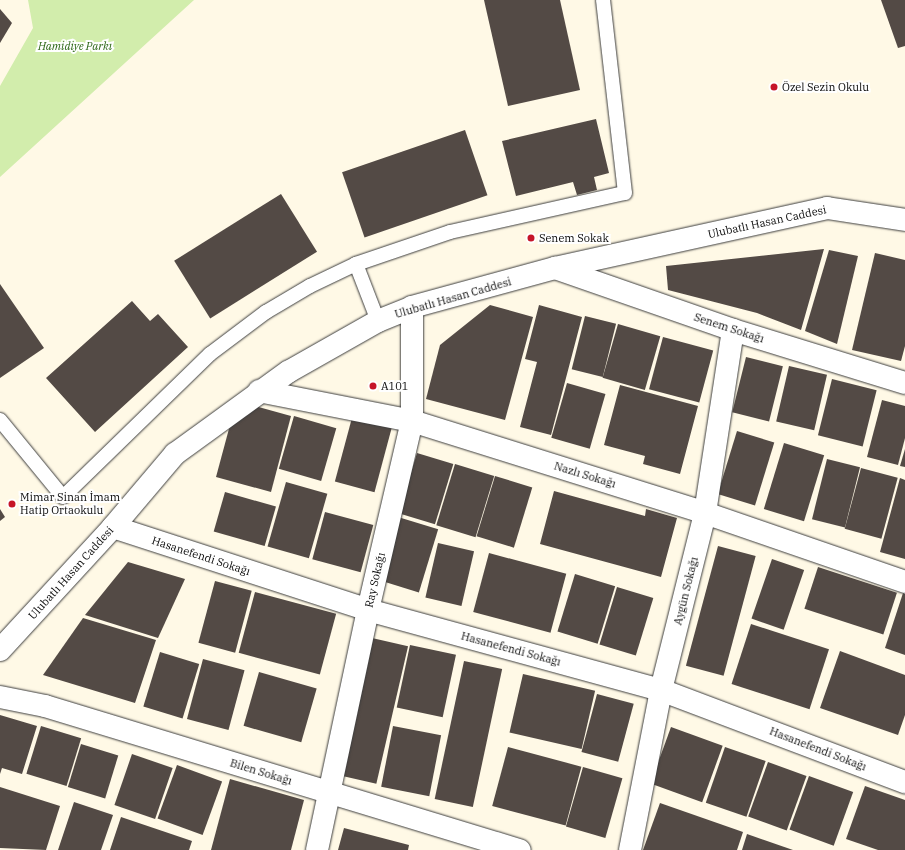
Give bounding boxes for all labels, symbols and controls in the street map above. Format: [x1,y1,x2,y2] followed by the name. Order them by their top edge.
[38,39,112,53] park label: Hamidiye Parkı
[782,80,869,94] place label: Özel Sezin Okulu
[769,82,779,92] marker: Özel Sezin Okulu
[707,203,827,241] street label: Ulubatlı Hasan Caddesi
[539,231,609,245] place label: Senem Sokak
[526,233,536,243] marker: Senem Sokak
[393,275,513,321] street label: Ulubatlı Hasan Caddesi
[692,310,766,346] street label: Senem Sokağı
[381,379,408,393] place label: A101
[368,381,378,391] marker: A101
[552,459,618,491] street label: Nazlı Sokağı
[20,491,120,517] place label: Mimar Sinan İmam Hatip Ortaokulu
[7,499,17,509] marker: Mimar Sinan İmam Hatip Ortaokulu
[26,524,116,622] street label: Ulubatlı Hasan Caddesi
[150,534,252,578] street label: Hasanefendi Sokağı
[362,551,388,609] street label: Ray Sokağı
[671,555,701,627] street label: Aygün Sokağı
[460,629,562,669] street label: Hasanefendi Sokağı
[768,724,868,774] street label: Hasanefendi Sokağı
[228,756,294,788] street label: Bilen Sokağı

